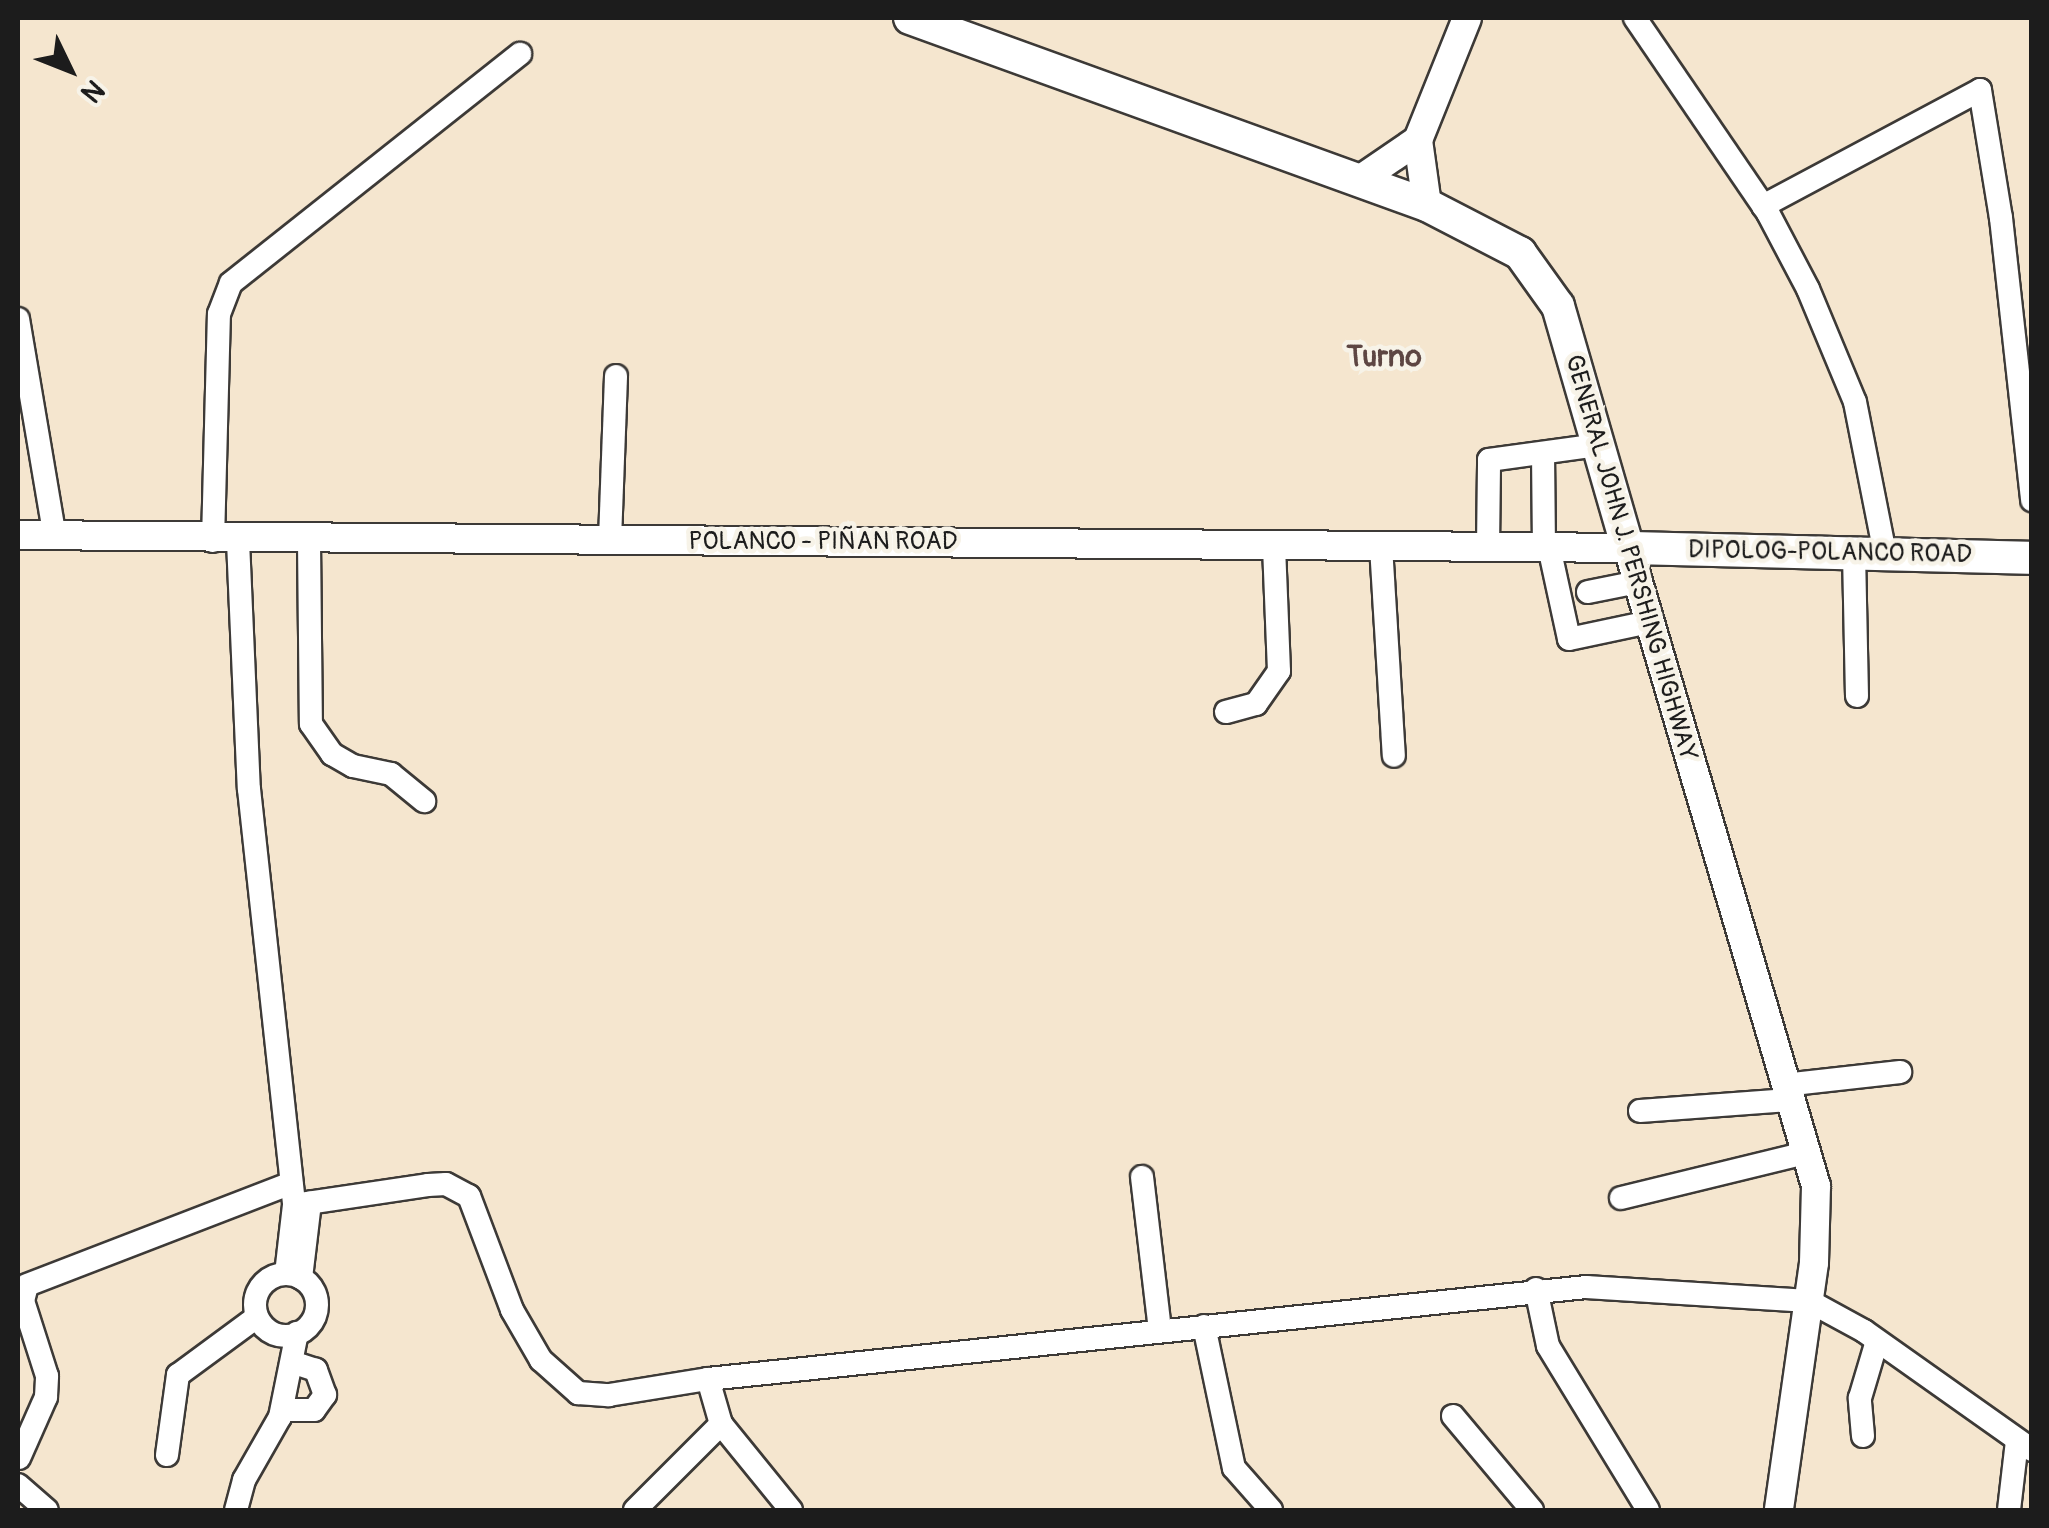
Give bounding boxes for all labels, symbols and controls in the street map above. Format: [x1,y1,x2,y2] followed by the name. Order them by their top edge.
[20,20,120,120] north arrow
[73,72,112,110] text: N
[1346,339,1422,375] district label: Turno
[1558,352,1702,764] street label: GENERAL JOHN J. PERSHING HIGHWAY
[689,527,957,557] street label: POLANCO - PIÑAN ROAD
[1688,536,1972,570] street label: DIPOLOG-POLANCO ROAD

